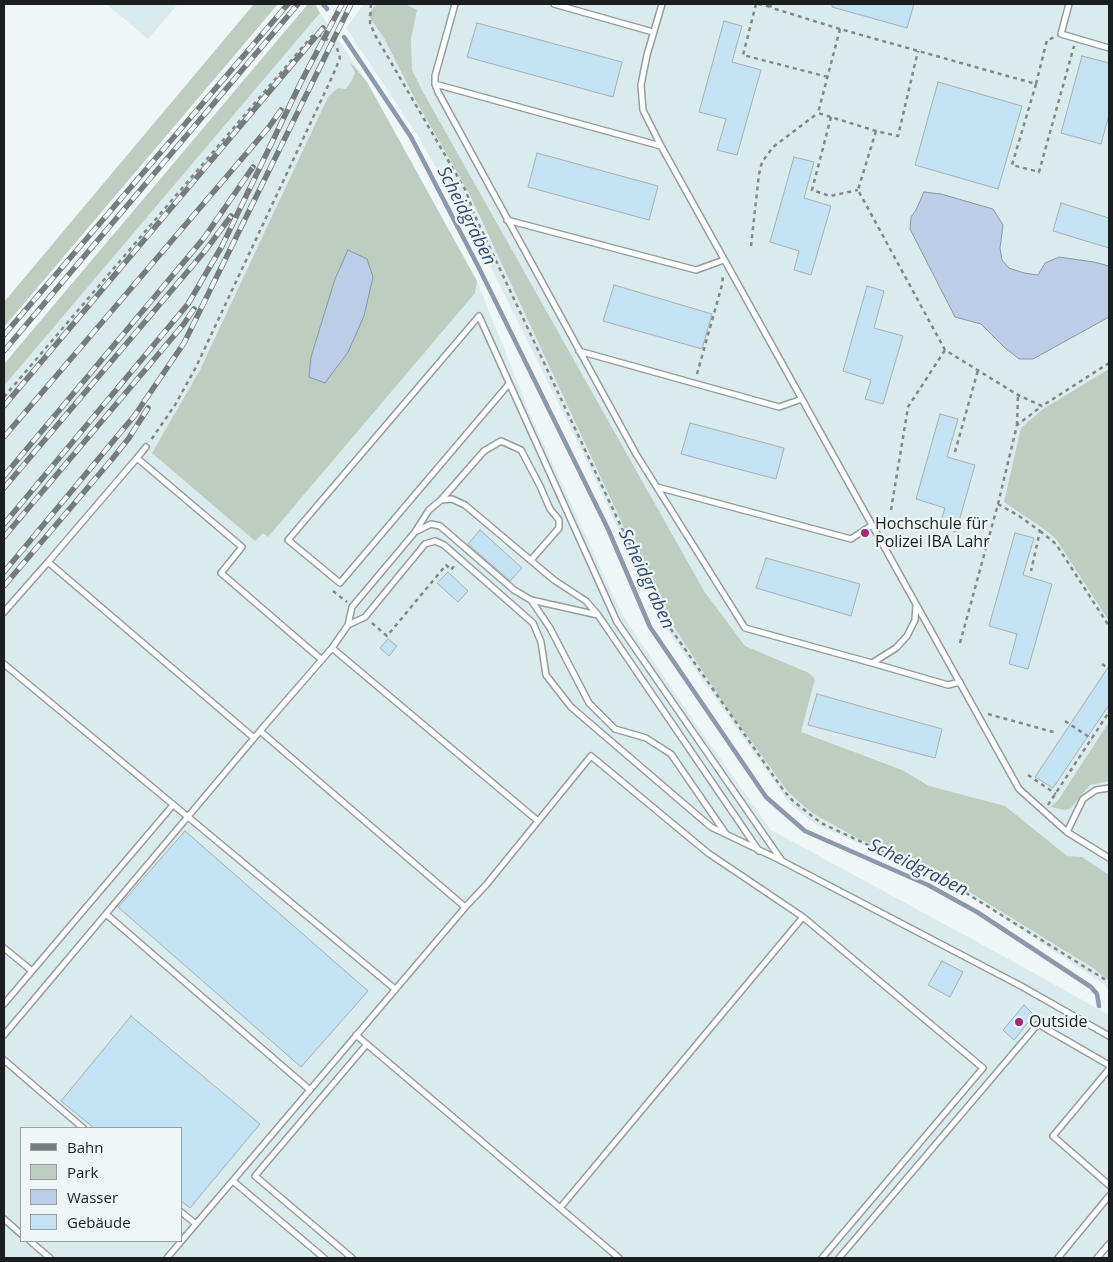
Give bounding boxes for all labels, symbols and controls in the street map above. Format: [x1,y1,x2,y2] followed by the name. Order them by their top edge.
[432,163,500,269] water label: Scheidgraben
[875,514,990,552] place label: Hochschule für Polizei IBA Lahr
[613,526,679,632] water label: Scheidgraben
[859,527,871,539] marker: Hochschule für Polizei IBA Lahr
[865,835,971,901] water label: Scheidgraben
[1029,1012,1087,1032] place label: Outside
[1013,1016,1025,1028] marker: Outside
[20,1127,182,1242] legend
[67,1137,103,1157] text: Bahn
[67,1162,98,1182] text: Park
[67,1187,118,1207] text: Wasser
[67,1212,131,1232] text: Gebäude

